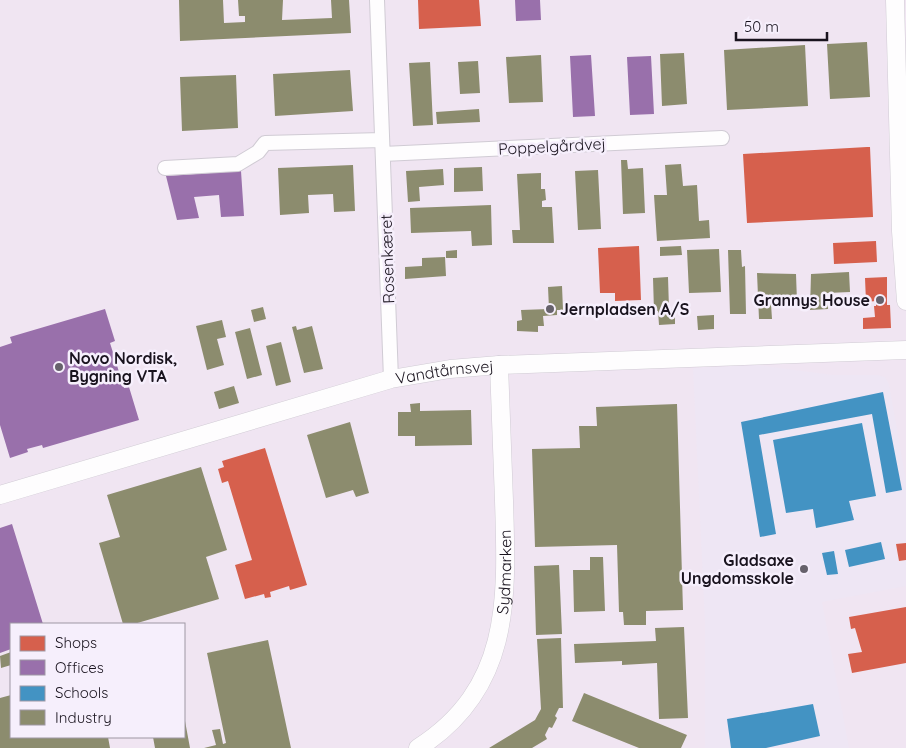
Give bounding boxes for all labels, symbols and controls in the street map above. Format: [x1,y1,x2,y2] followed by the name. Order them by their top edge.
[736,10,827,42] scale bar
[744,17,779,36] text: 50 m
[498,133,606,159] street label: Poppelgårdvej
[375,214,399,304] street label: Rosenkæret
[754,290,870,310] place label: Grannys House
[874,294,886,306] marker: Grannys House
[560,299,689,319] place label: Jernpladsen A/S
[544,303,556,315] marker: Jernpladsen A/S
[69,348,177,386] place label: Novo Nordisk, Bygning VTA
[394,355,494,388] street label: Vandtårnsvej
[53,361,65,373] marker: Novo Nordisk, Bygning VTA
[492,529,515,615] street label: Sydmarken
[681,550,794,588] place label: Gladsaxe Ungdomsskole
[798,563,810,575] marker: Gladsaxe Ungdomsskole
[10,623,185,738] legend
[55,633,97,652] text: Shops
[55,658,104,677] text: Offices
[55,683,108,702] text: Schools
[55,708,112,727] text: Industry

